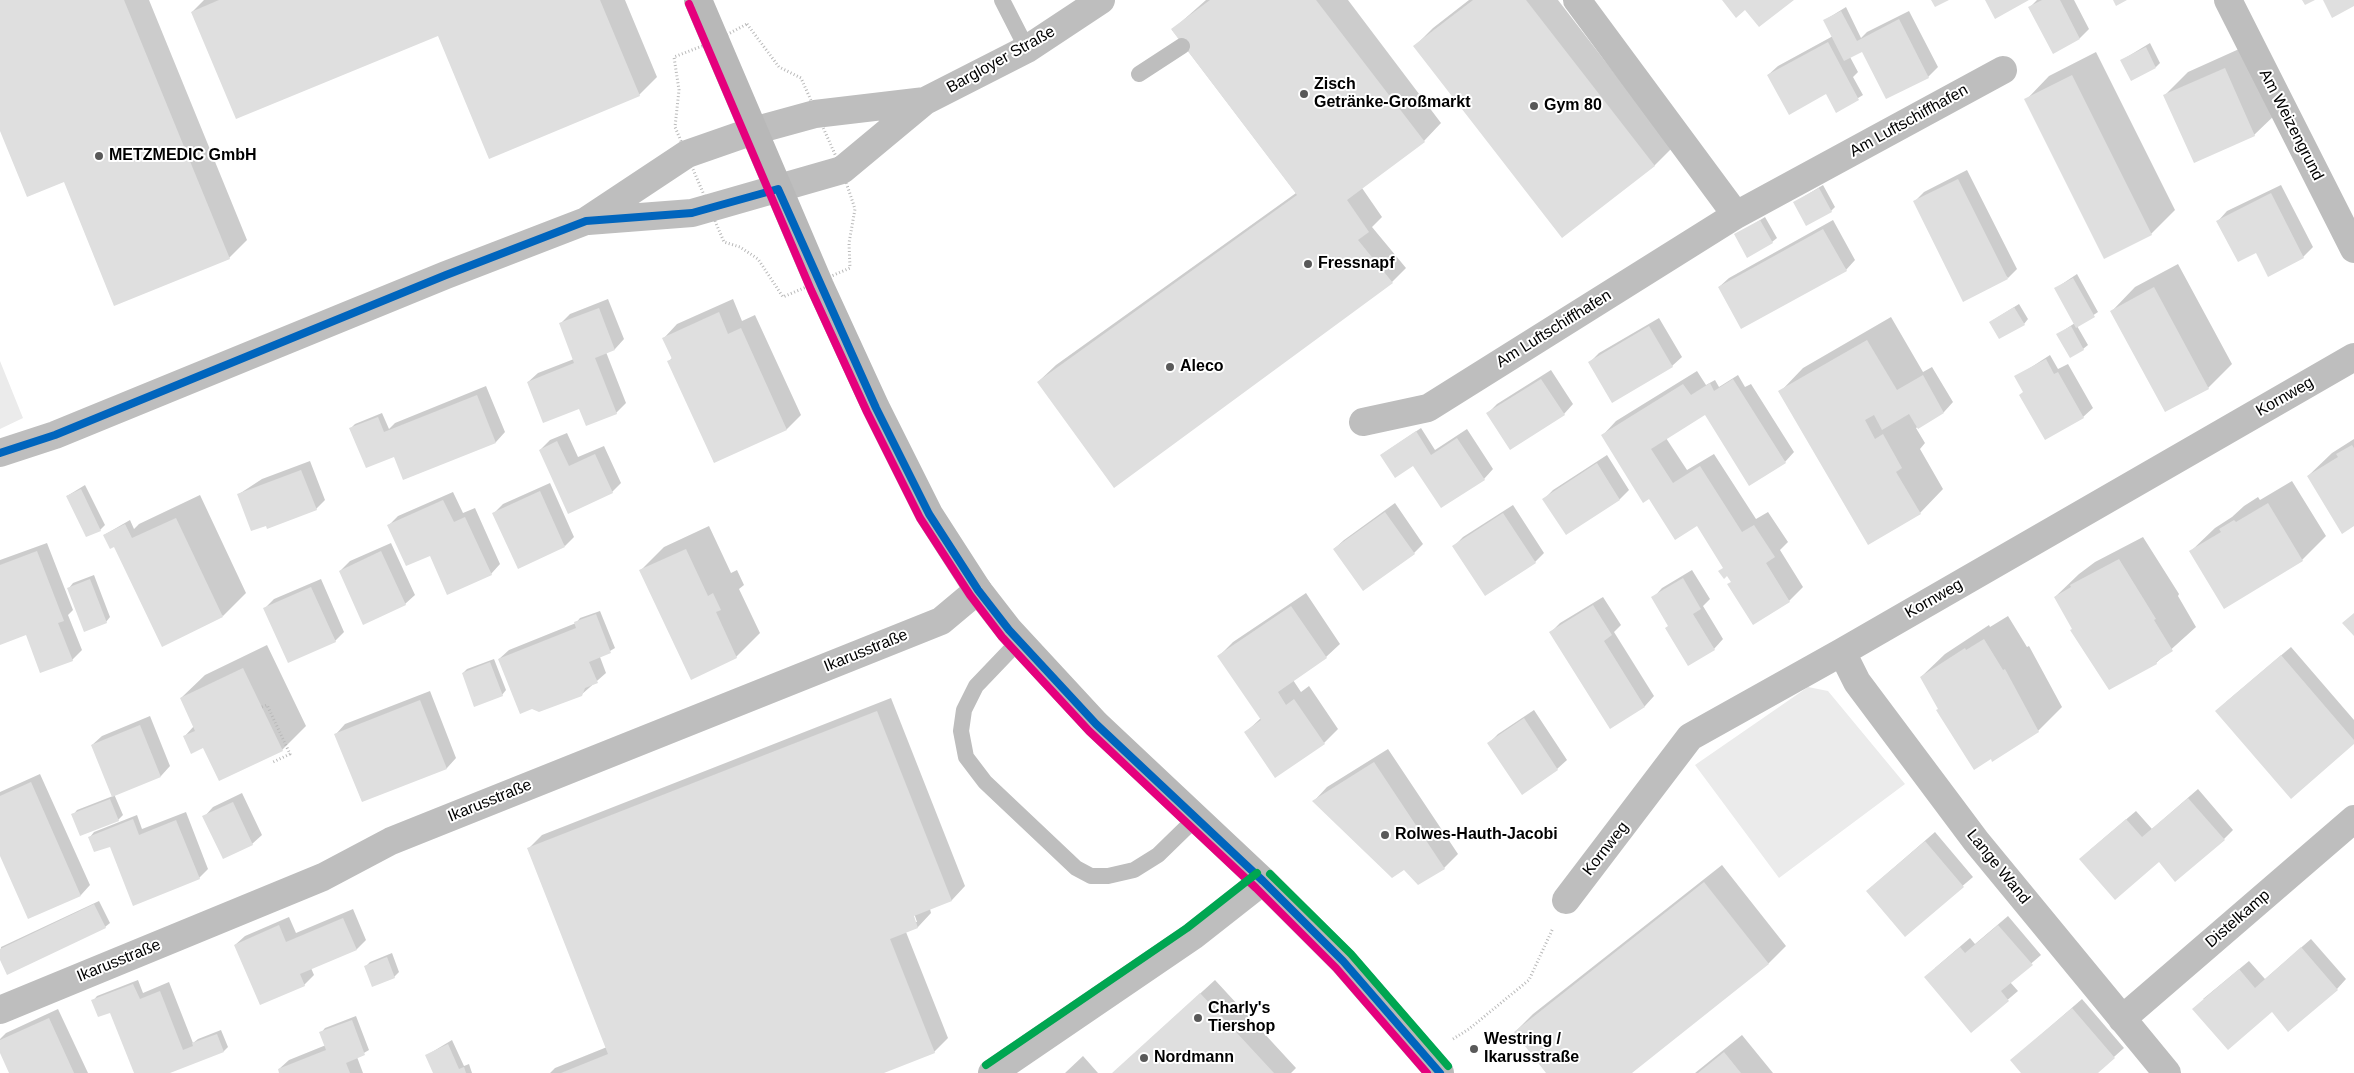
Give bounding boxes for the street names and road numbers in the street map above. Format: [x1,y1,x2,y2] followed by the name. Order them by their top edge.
[943,22,1059,98] street label: Bargloyer Straße
[2255,66,2327,184] street label: Am Weizengrund
[1847,81,1971,161] street label: Am Luftschiffhafen
[1493,286,1615,372] street label: Am Luftschiffhafen
[2253,373,2317,421] street label: Kornweg
[1902,575,1966,623] street label: Kornweg
[821,625,911,677] street label: Ikarusstraße
[445,775,535,827] street label: Ikarusstraße
[1579,818,1633,880] street label: Kornweg
[1962,826,2034,908] street label: Lange Wand
[2202,886,2274,952] street label: Distelkamp
[74,935,164,987] street label: Ikarusstraße

